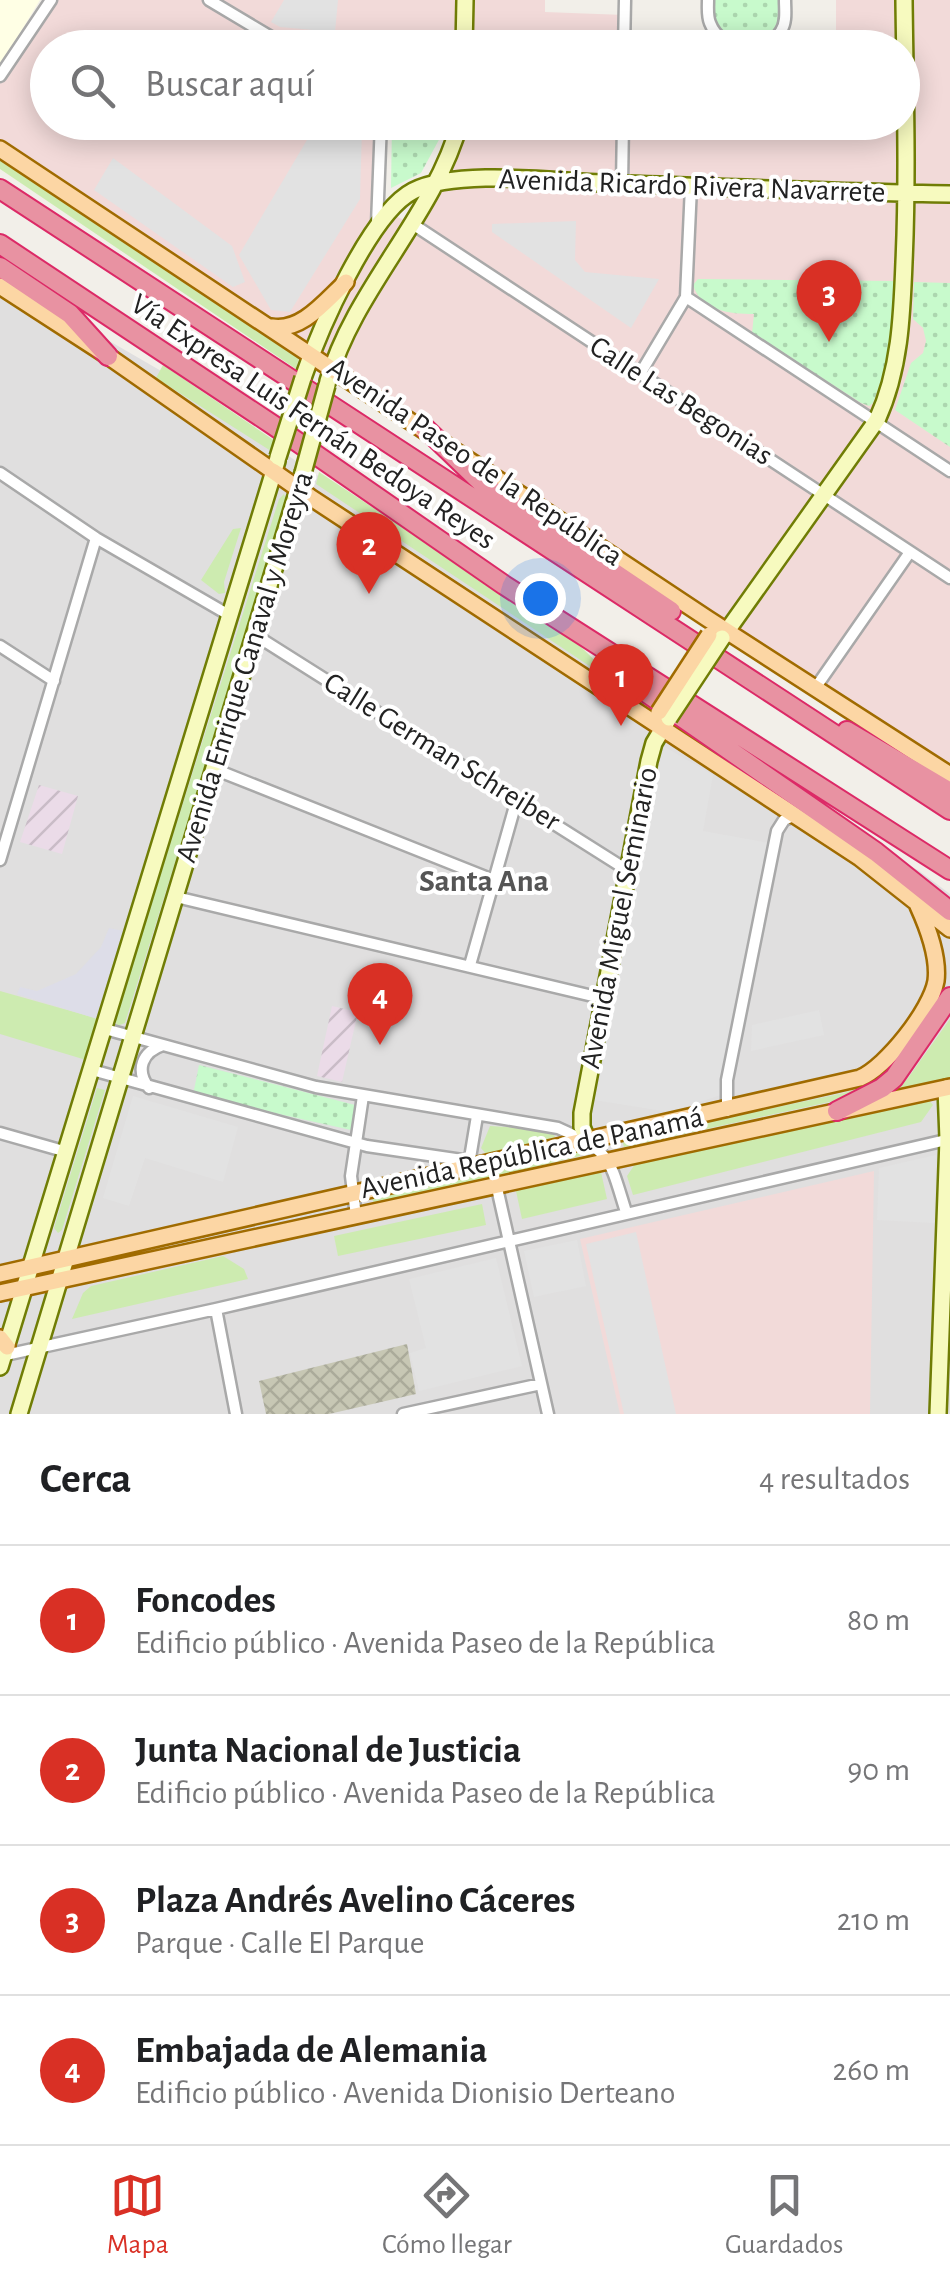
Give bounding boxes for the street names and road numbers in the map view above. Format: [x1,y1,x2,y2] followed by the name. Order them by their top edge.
[498,164,886,208] street label: Avenida Ricardo Rivera Navarrete
[125,289,501,555] street label: Vía Expresa Luis Fernán Bedoya Reyes
[584,331,778,471] street label: Calle Las Begonias
[322,352,628,572] street label: Avenida Paseo de la República
[171,468,319,866] street label: Avenida Enrique Canaval y Moreyra
[319,667,566,837] street label: Calle German Schreiber
[575,765,663,1071] street label: Avenida Miguel Seminario
[358,1102,706,1204] street label: Avenida República de Panamá

